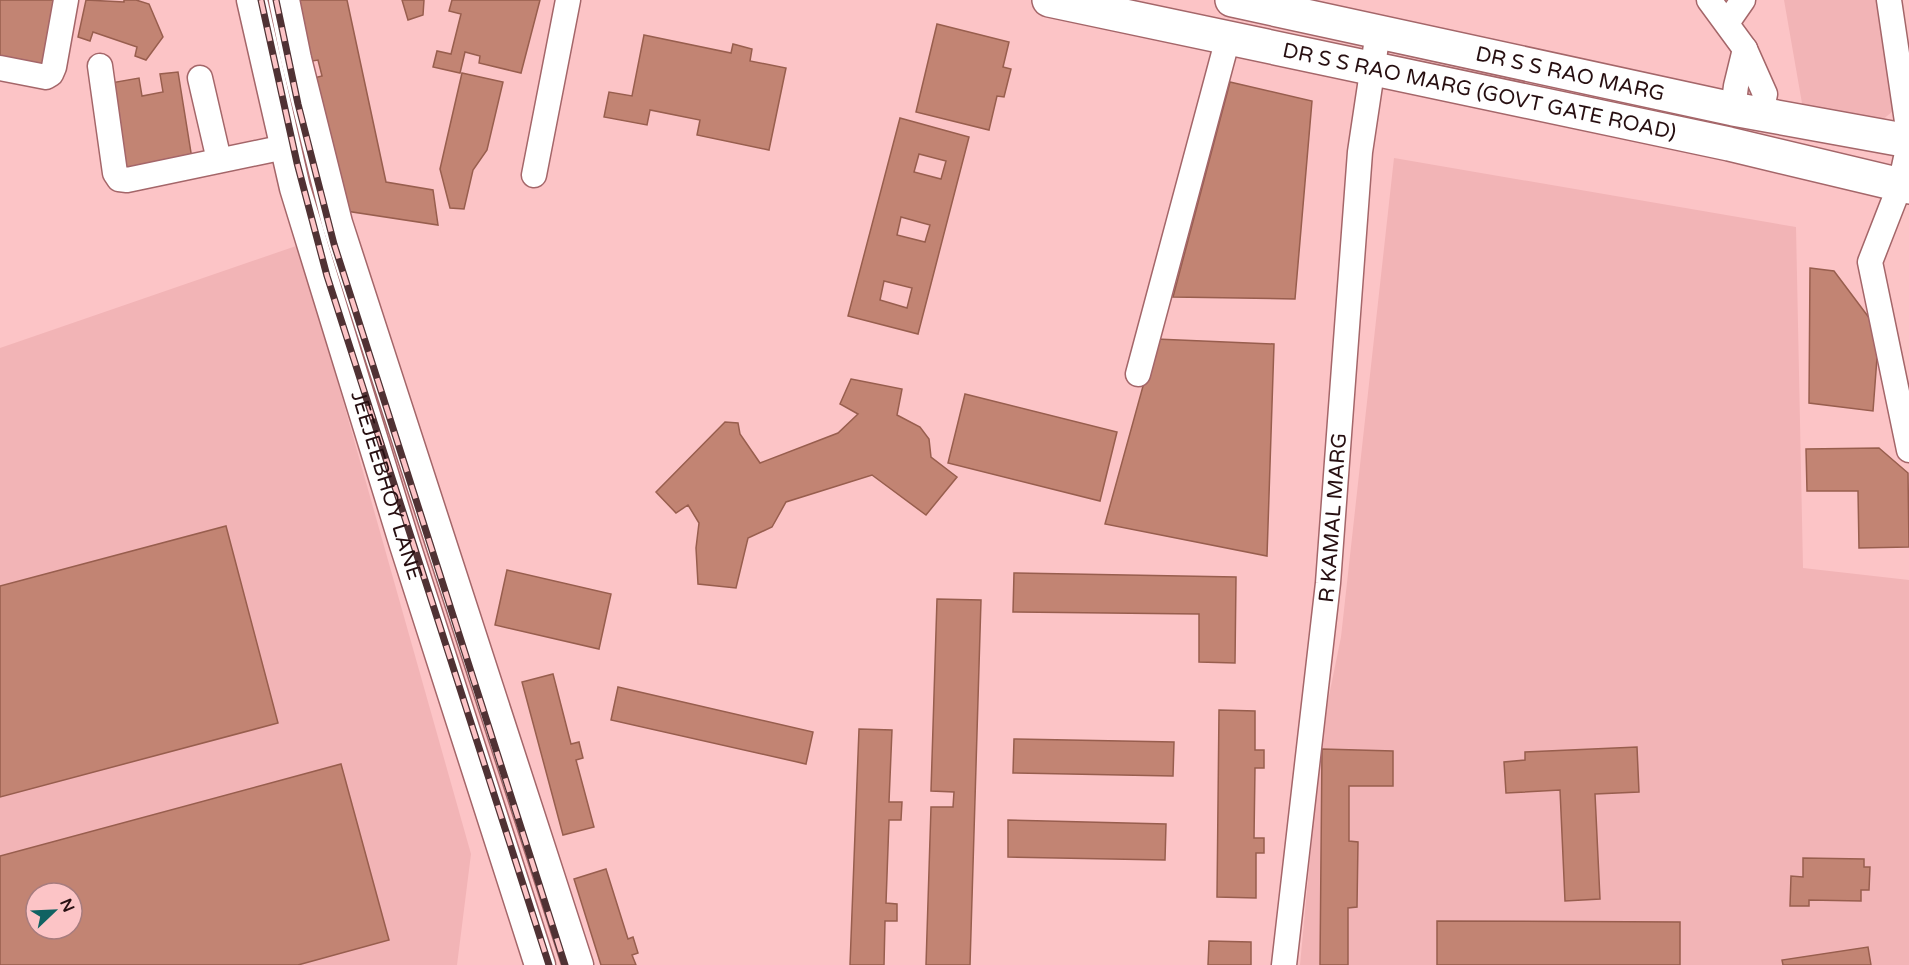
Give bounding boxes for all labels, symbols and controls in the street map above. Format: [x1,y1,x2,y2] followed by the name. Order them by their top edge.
[1280,38,1678,145] street label: DR S S RAO MARG (GOVT GATE ROAD)
[1473,41,1667,107] street label: DR S S RAO MARG
[345,388,427,583] street label: JEEJEEBHOY LANE
[1314,432,1352,604] street label: R KAMAL MARG
[24,881,84,941] north arrow
[55,896,79,915] text: N

